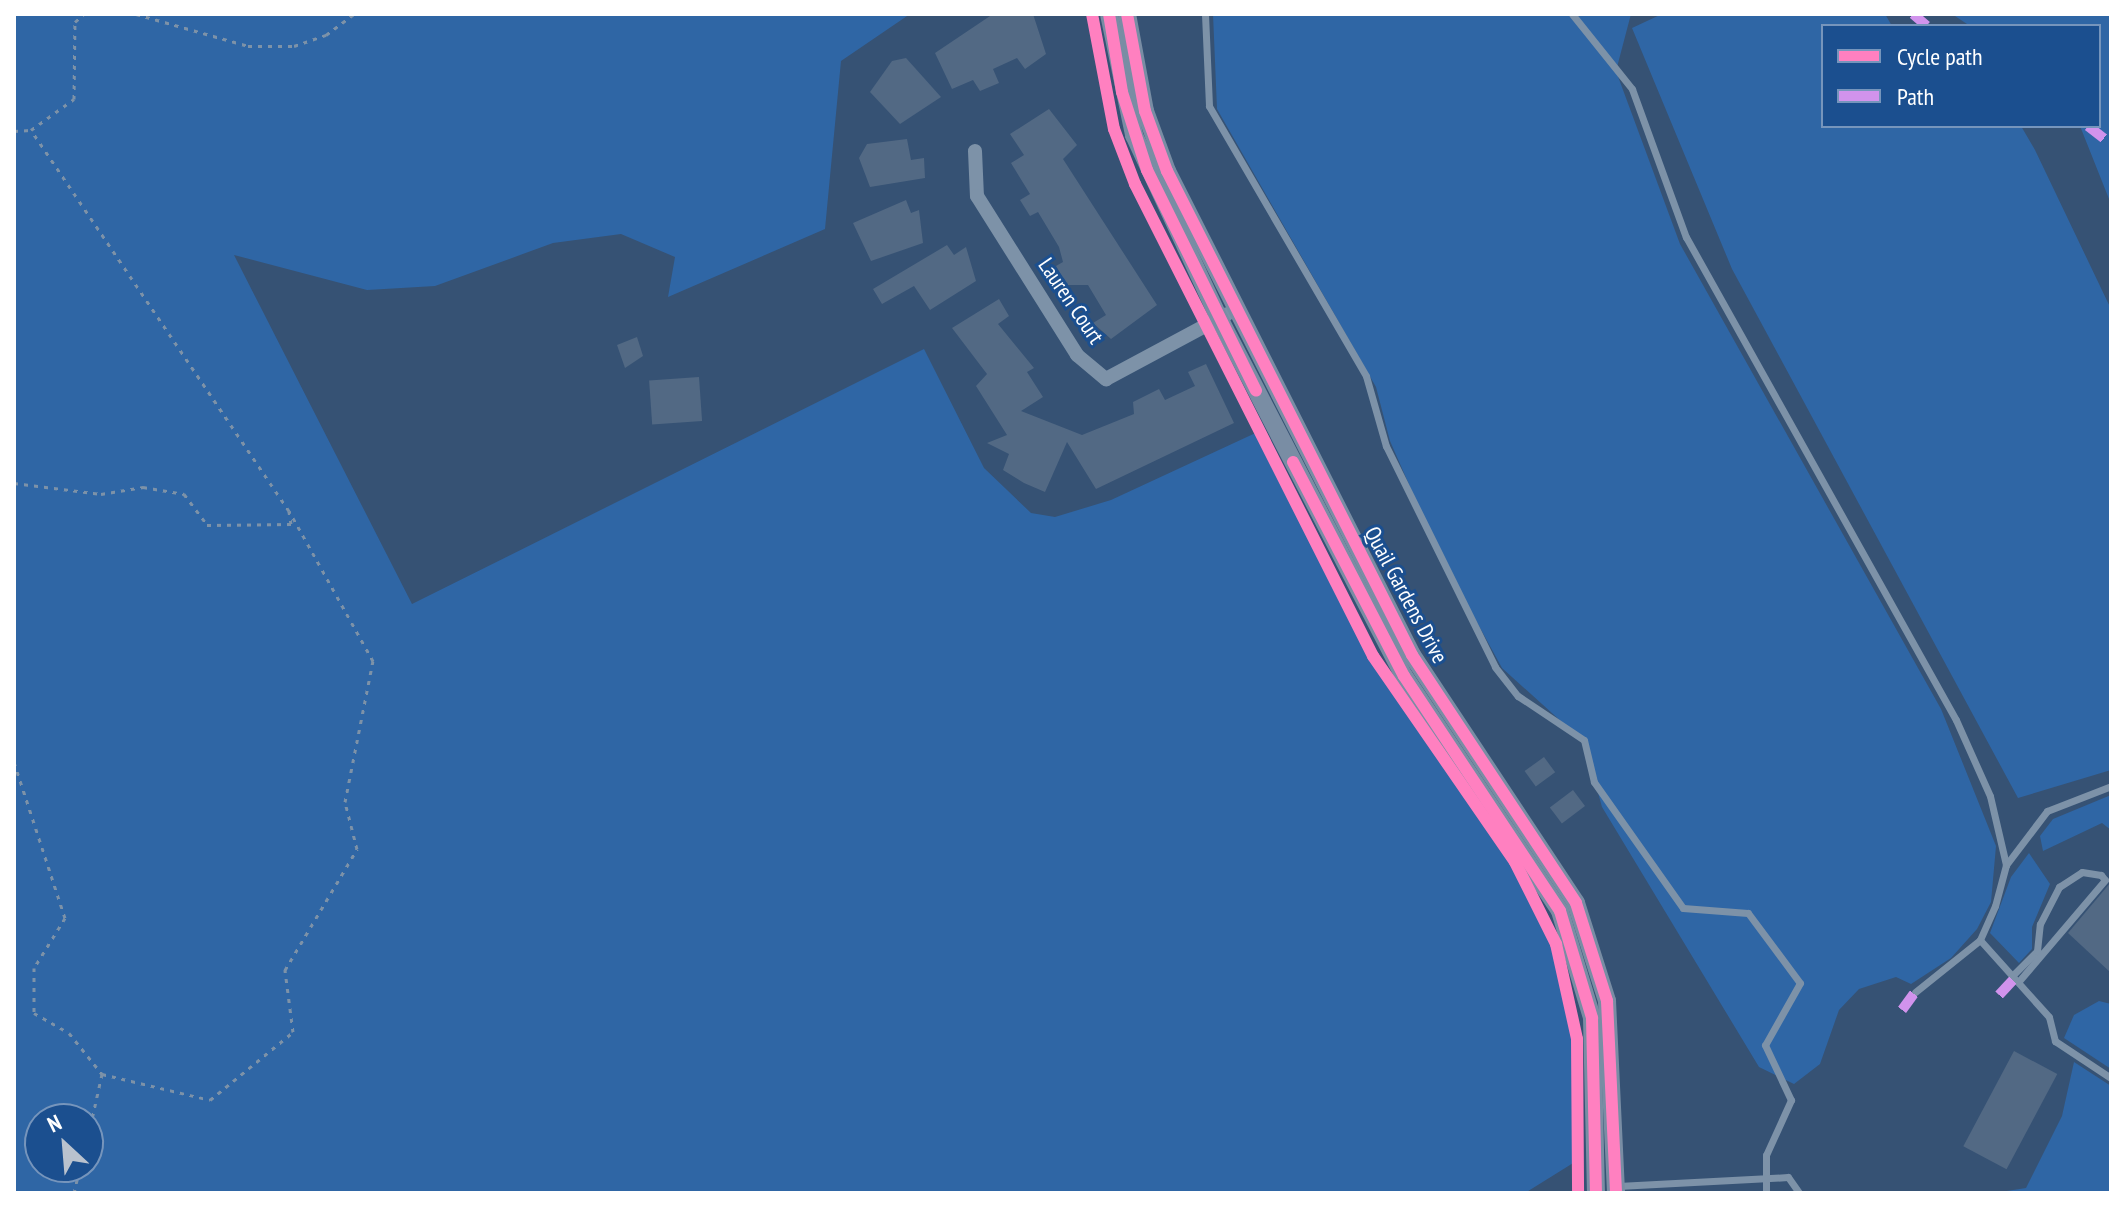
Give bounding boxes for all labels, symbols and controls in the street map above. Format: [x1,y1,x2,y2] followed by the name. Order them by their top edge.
[1821,24,2101,128] legend
[1897,41,1983,72] text: Cycle path
[1897,81,1934,112] text: Path
[1033,253,1109,349] street label: Lauren Court
[1359,522,1453,668] street label: Quail Gardens Drive
[24,1103,104,1183] north arrow
[43,1108,66,1138] text: N

